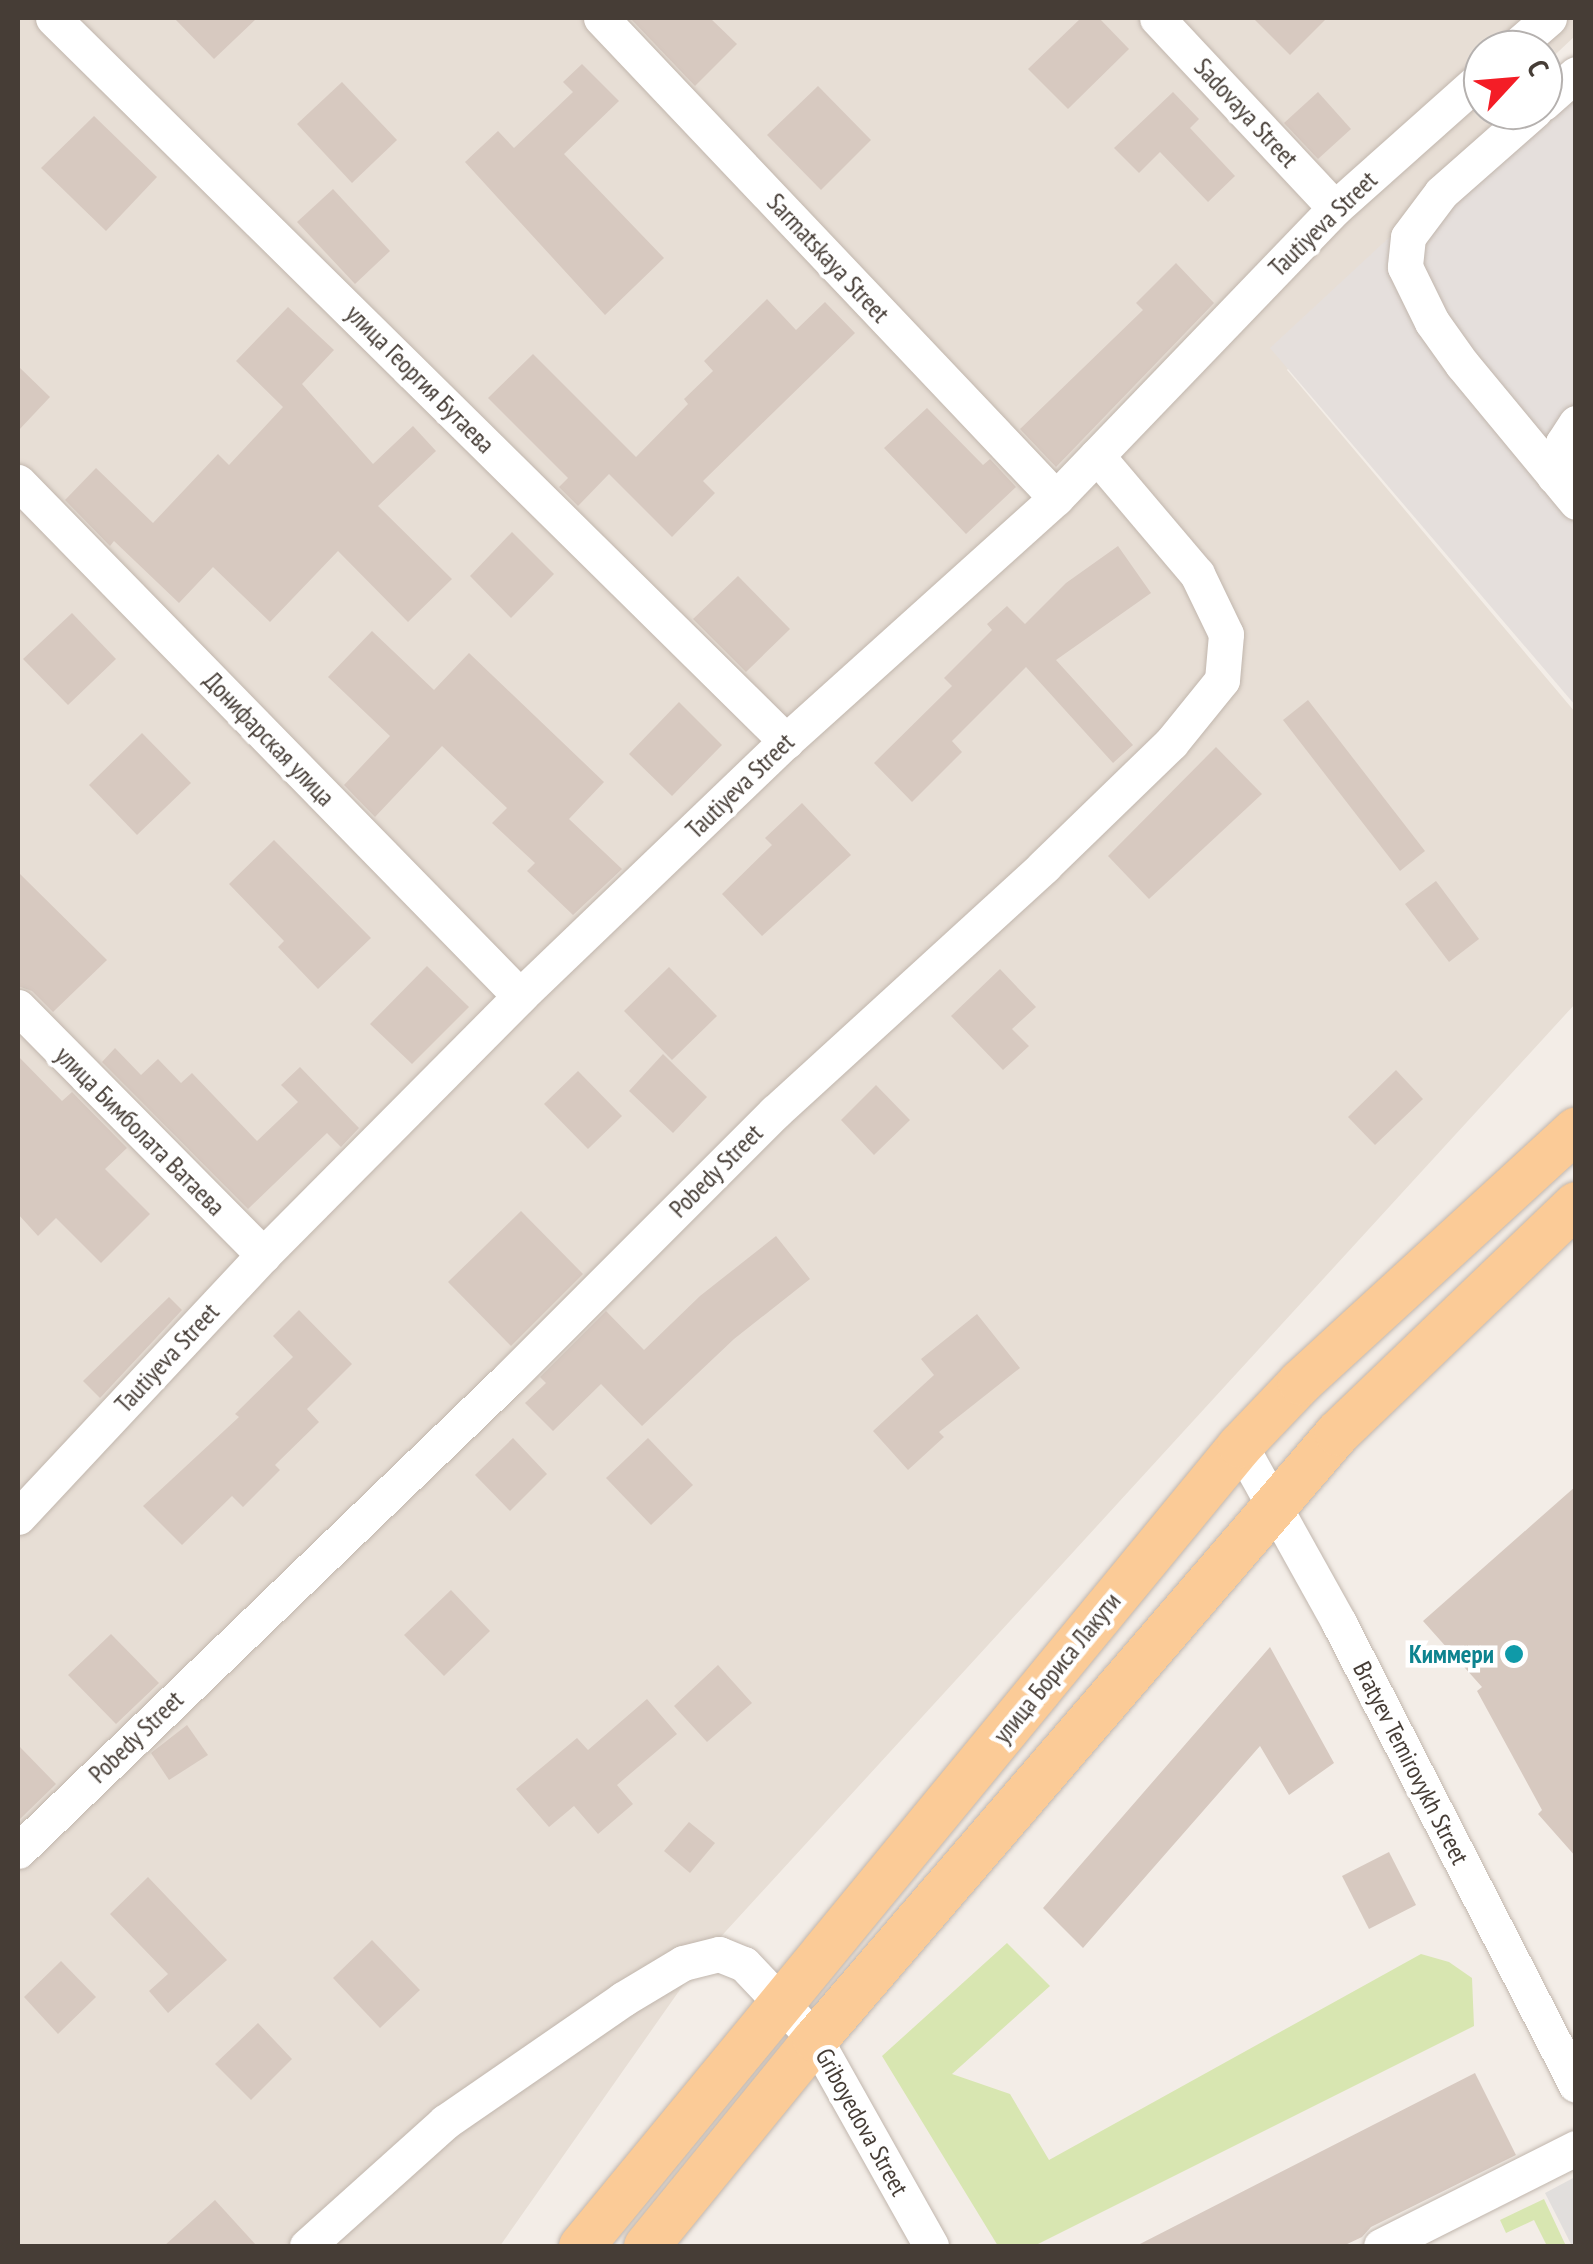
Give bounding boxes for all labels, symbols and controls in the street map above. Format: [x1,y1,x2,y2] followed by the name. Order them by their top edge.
[1463,30,1563,130] north arrow
[1188,52,1304,174] street label: Sadovaya Street
[1519,54,1558,81] text: С
[1263,165,1383,283] street label: Tautiyeva Street
[761,187,895,329] street label: Sarmatskaya Street
[340,299,500,459] street label: улица Георгия Бутаева
[197,666,341,812] street label: Донифарская улица
[680,727,800,845] street label: Tautiyeva Street
[49,1040,231,1222] street label: улица Бимболата Ватаева
[663,1118,769,1224] street label: Pobedy Street
[109,1297,225,1419] street label: Tautiyeva Street
[987,1587,1127,1749] street label: улица Бориса Лакути
[1409,1639,1494,1669] place label: Киммери
[1503,1643,1525,1665] marker: Киммери
[1347,1656,1475,1870] street label: Bratyev Temirovykh Street
[82,1685,190,1789] street label: Pobedy Street
[809,2043,915,2201] street label: Griboyedova Street

